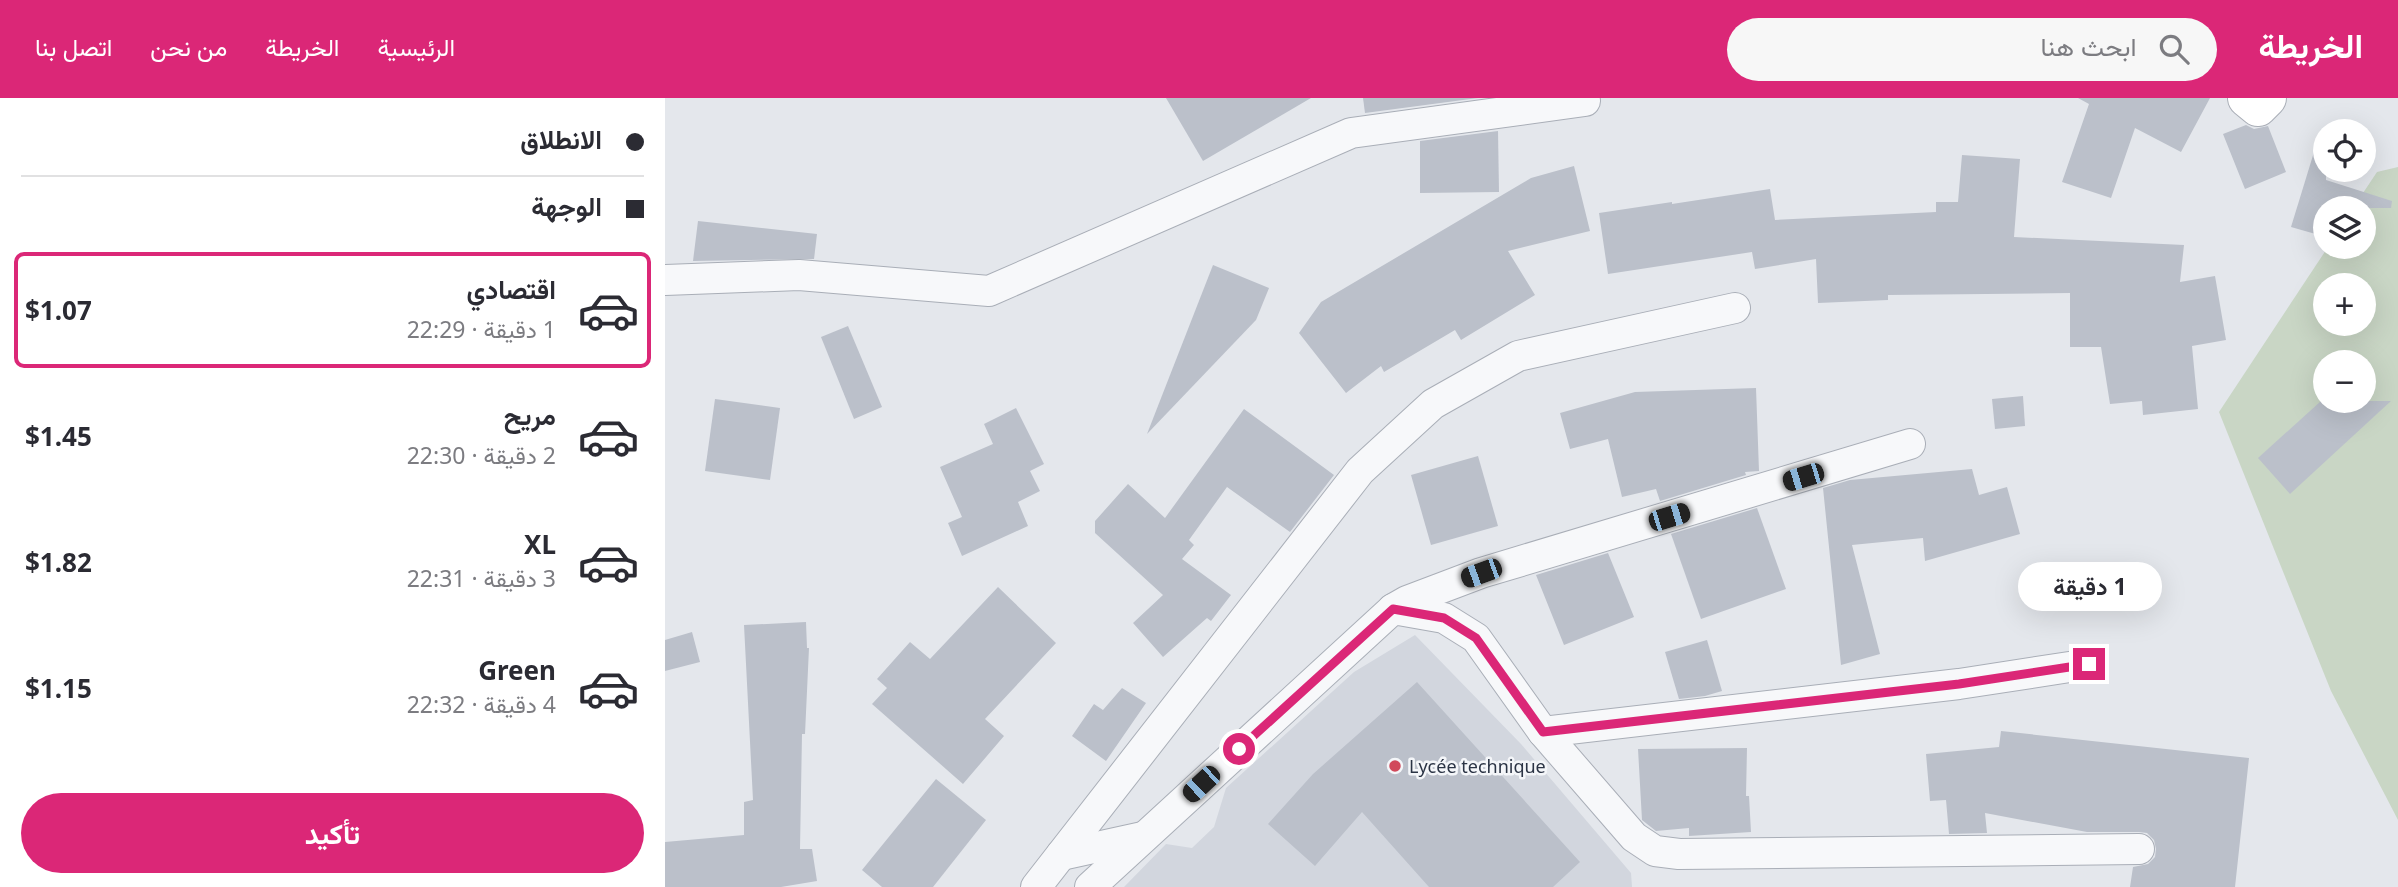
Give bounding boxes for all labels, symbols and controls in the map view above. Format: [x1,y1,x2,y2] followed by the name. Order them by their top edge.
[1727,18,2217,81] search box
[2259,23,2363,68] text: الخريطة
[2041,28,2137,64] text: ابحث هنا
[35,30,112,63] text: اتصل بنا
[150,30,227,63] text: من نحن
[265,30,339,63] text: الخريطة
[377,30,455,63] text: الرئيسية
[2155,30,2193,68] icon: search
[2313,119,2376,413] map controls
[2313,119,2376,182] button: locate
[520,121,602,157] text: الانطلاق
[531,188,602,224] text: الوجهة
[2313,196,2376,259] button: layers
[467,271,556,307] text: اقتصادي
[2313,273,2376,336] button: +
[577,279,640,342] icon: car
[25,292,92,328] text: $1.07
[407,313,556,345] text: 1 دقيقة · 22:29
[2313,350,2376,413] button: −
[504,397,556,433] text: مريح
[577,405,640,468] icon: car
[25,418,92,454] text: $1.45
[407,439,556,471] text: 2 دقيقة · 22:30
[1780,461,1827,493] car
[1646,501,1693,533] car
[524,526,556,562] text: XL
[577,531,640,594] icon: car
[25,544,92,580] text: $1.82
[1458,556,1505,590] car
[407,562,556,594] text: 3 دقيقة · 22:31
[2017,562,2161,612] callout: 1 دقيقة
[2053,570,2127,602] text: 1 دقيقة
[2073,648,2105,680] route end
[478,652,556,688] text: Green
[577,657,640,720] icon: car
[25,670,92,706] text: $1.15
[407,688,556,720] text: 4 دقيقة · 22:32
[1223,733,1255,765] route start
[1409,754,1546,778] place label: Lycée technique
[1387,758,1403,774] marker: Lycée technique
[1179,762,1224,806] car
[21,793,644,873] button: تأكيد

